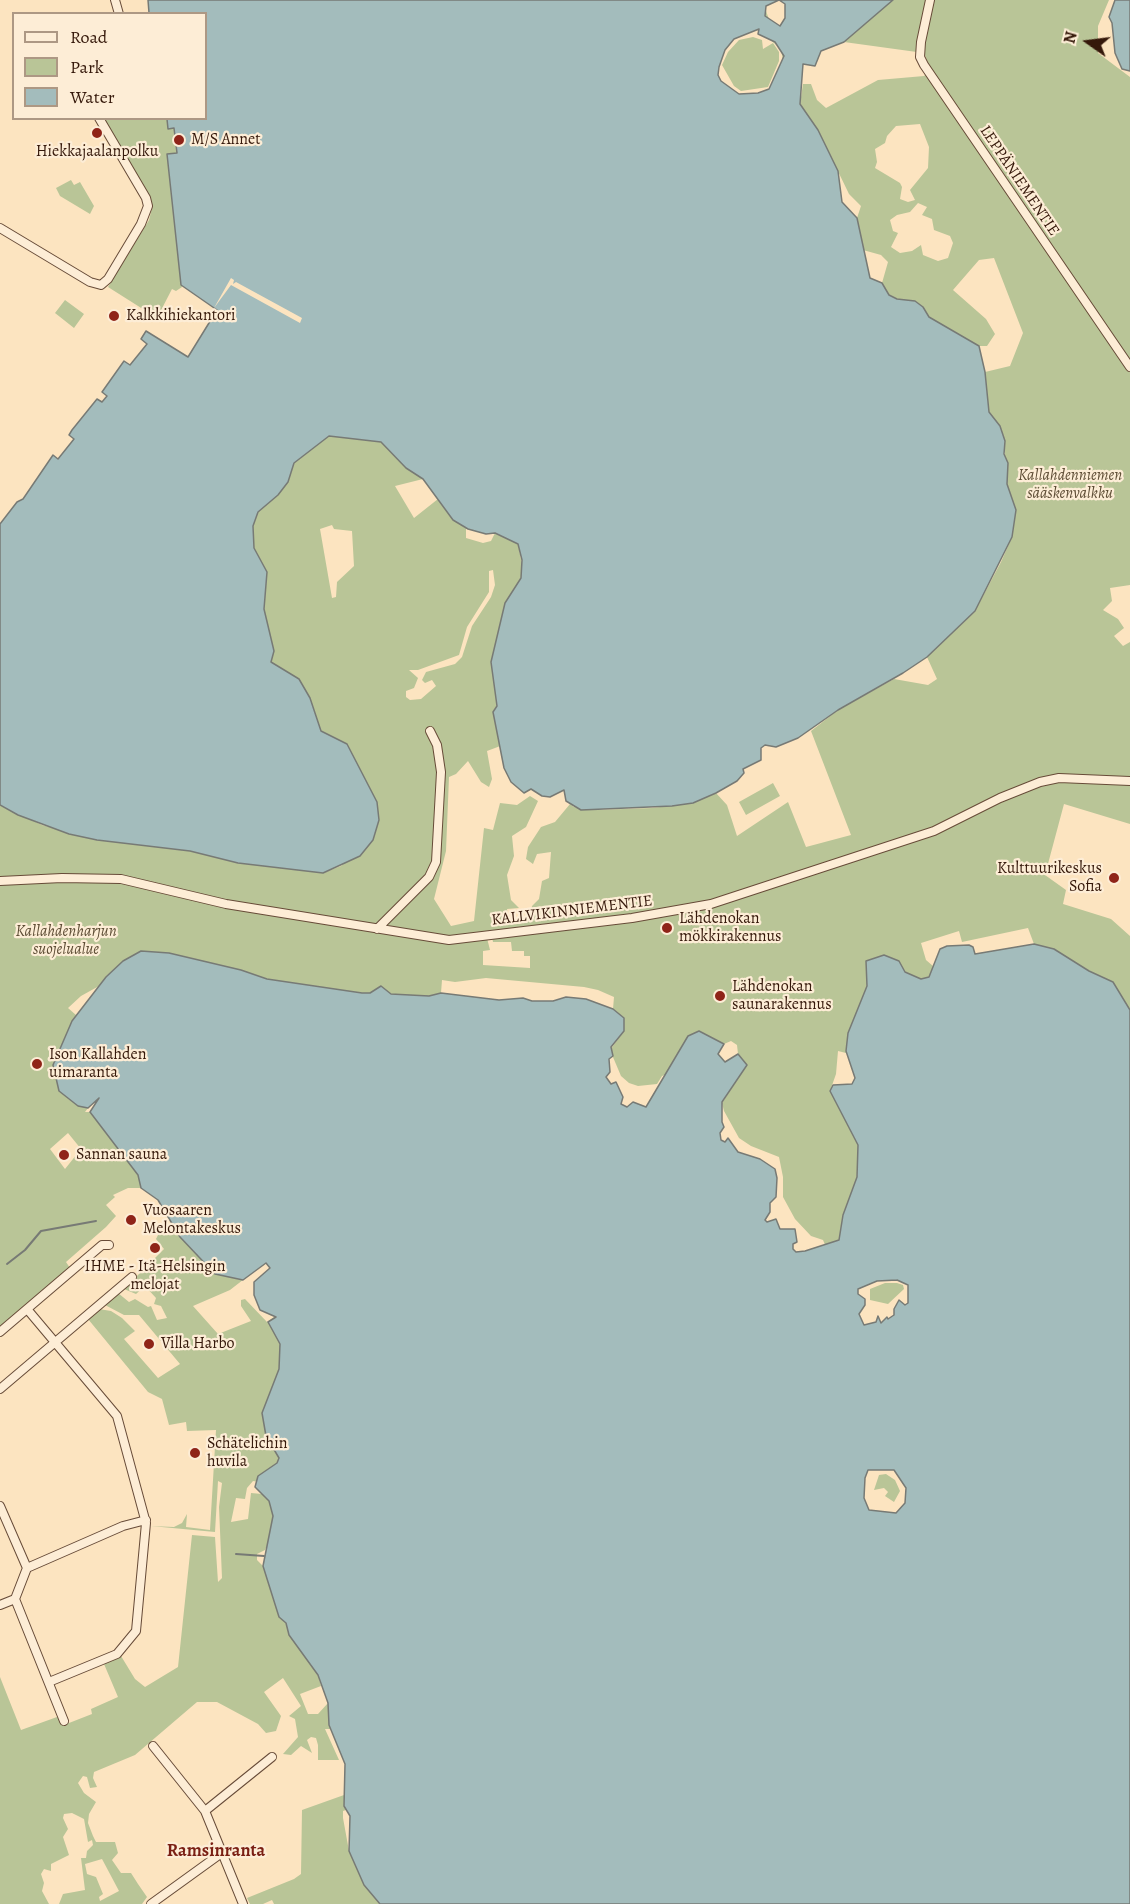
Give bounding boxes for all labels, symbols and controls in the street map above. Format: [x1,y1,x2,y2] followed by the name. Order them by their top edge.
[12,12,207,120] legend
[1058,12,1118,72] north arrow
[70,25,107,49] text: Road
[1058,29,1083,46] text: N
[70,55,104,79] text: Park
[70,85,115,109] text: Water
[975,122,1063,240] street label: LEPPÄNIEMENTIE
[90,126,104,140] marker: Hiekkajaalanpolku
[191,130,260,150] place label: M/S Annet
[172,133,186,147] marker: M/S Annet
[36,142,158,162] place label: Hiekkajaalanpolku
[126,306,236,326] place label: Kalkkihiekantori
[107,309,121,323] marker: Kalkkihiekantori
[1018,466,1122,504] park label: Kallahdenniemen sääskenvalkku
[997,859,1102,897] place label: Kulttuurikeskus Sofia
[1107,871,1121,885] marker: Kulttuurikeskus Sofia
[490,892,654,930] street label: KALLVIKINNIEMENTIE
[679,909,782,947] place label: Lähdenokan mökkirakennus
[660,921,674,935] marker: Lähdenokan mökkirakennus
[15,922,117,960] park label: Kallahdenharjun suojelualue
[732,977,832,1015] place label: Lähdenokan saunarakennus
[713,989,727,1003] marker: Lähdenokan saunarakennus
[49,1045,146,1083] place label: Ison Kallahden uimaranta
[30,1057,44,1071] marker: Ison Kallahden uimaranta
[76,1145,167,1165] place label: Sannan sauna
[57,1148,71,1162] marker: Sannan sauna
[143,1201,241,1239] place label: Vuosaaren Melontakeskus
[124,1213,138,1227] marker: Vuosaaren Melontakeskus
[148,1241,162,1255] marker: IHME - Itä-Helsingin melojat
[84,1257,226,1295] place label: IHME - Itä-Helsingin melojat
[161,1334,234,1354] place label: Villa Harbo
[142,1337,156,1351] marker: Villa Harbo
[207,1434,287,1472] place label: Schätelichin huvila
[188,1446,202,1460] marker: Schätelichin huvila
[167,1841,265,1863] district label: Ramsinranta

